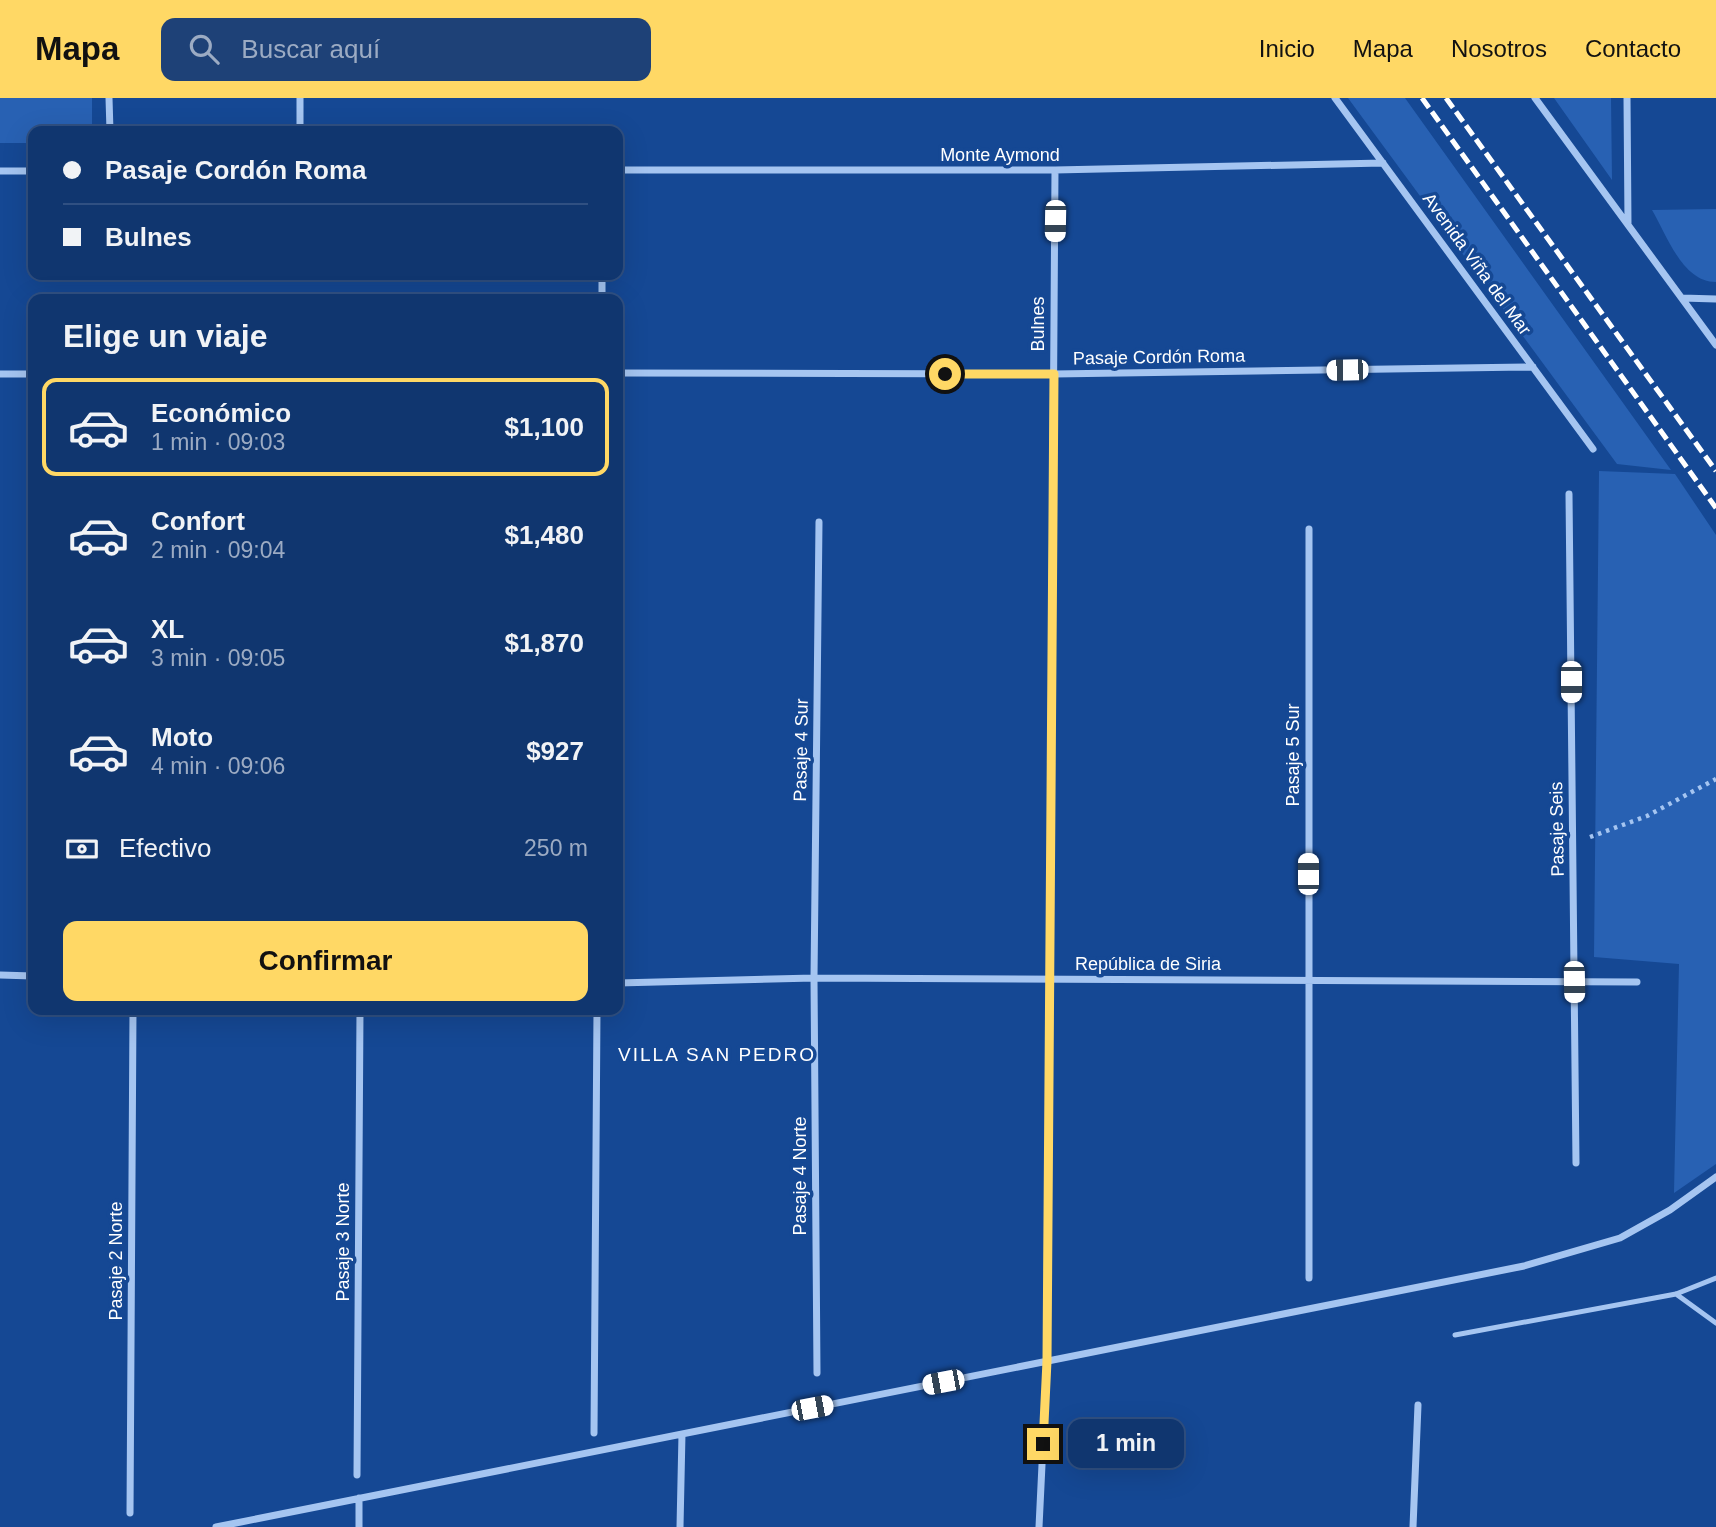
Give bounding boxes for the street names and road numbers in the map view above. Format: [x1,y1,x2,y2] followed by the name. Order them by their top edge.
[940,145,1060,165] street label: Monte Aymond
[1419,189,1535,339] street label: Avenida Viña del Mar
[1028,296,1048,352] street label: Bulnes
[1073,345,1246,369] street label: Pasaje Cordón Roma
[790,698,812,802] street label: Pasaje 4 Sur
[1283,703,1303,807] street label: Pasaje 5 Sur
[1546,781,1568,877] street label: Pasaje Seis
[1075,954,1222,974] street label: República de Siria
[790,1116,810,1236] street label: Pasaje 4 Norte
[333,1182,353,1302] street label: Pasaje 3 Norte
[106,1201,126,1321] street label: Pasaje 2 Norte

